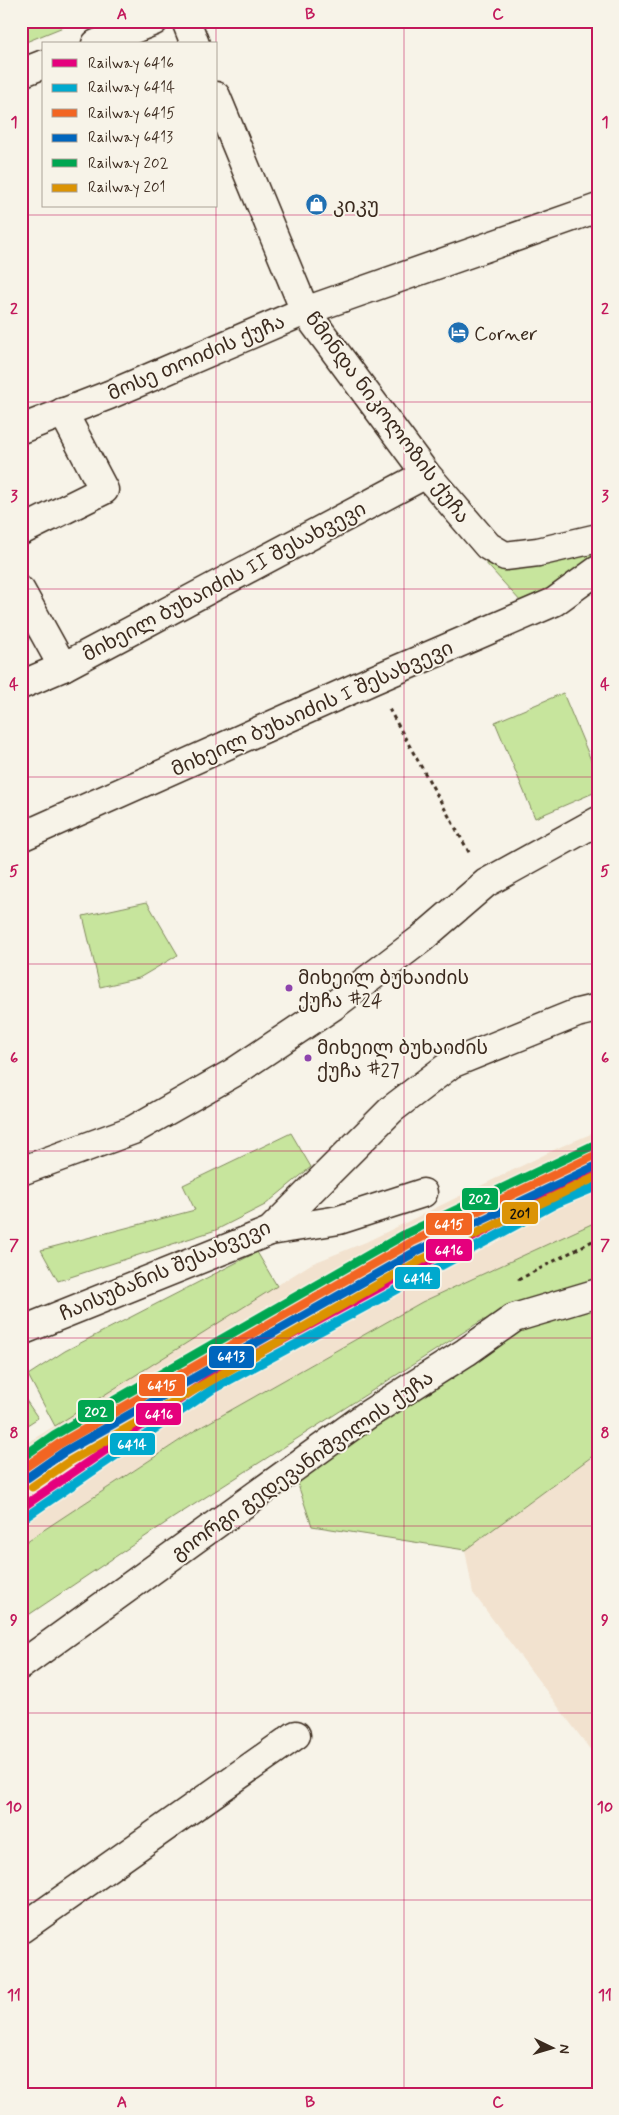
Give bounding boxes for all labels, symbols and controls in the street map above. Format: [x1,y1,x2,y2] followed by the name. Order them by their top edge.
[117,4,127,25] text: A
[305,4,315,25] text: B
[492,4,504,25] text: C
[42,42,218,208] legend
[88,54,174,74] text: Railway 6416
[88,78,175,98] text: Railway 6414
[88,104,175,124] text: Railway 6415
[10,112,18,133] text: 1
[601,112,609,133] text: 1
[88,128,173,148] text: Railway 6413
[88,154,168,174] text: Railway 202
[88,178,165,198] text: Railway 201
[305,193,329,217] shop icon: კიკუ
[333,193,379,220] place label: კიკუ
[10,299,18,320] text: 2
[601,299,609,320] text: 2
[298,307,475,529] street label: წმინდა ნიკოლოზის ქუჩა
[104,309,289,408] street label: მოსე თოიძის ქუჩა
[446,321,470,345] hotel icon: Corner
[474,321,538,348] place label: Corner
[10,486,18,507] text: 3
[601,486,609,507] text: 3
[78,496,371,669] street label: მიხეილ ბუხაიძის II შესახვევი
[167,635,458,784] street label: მიხეილ ბუხაიძის I შესახვევი
[9,674,19,695] text: 4
[600,674,610,695] text: 4
[9,861,19,882] text: 5
[600,861,610,882] text: 5
[298,966,469,1014] place label: მიხეილ ბუხაიძის ქუჩა #24
[284,983,294,993] marker: მიხეილ ბუხაიძის ქუჩა #24
[317,1036,488,1084] place label: მიხეილ ბუხაიძის ქუჩა #27
[10,1048,18,1069] text: 6
[601,1048,609,1069] text: 6
[303,1053,313,1063] marker: მიხეილ ბუხაიძის ქუჩა #27
[461,1187,499,1211] line badge: 202
[468,1190,492,1208] text: 202
[501,1201,539,1225] line badge: 201
[510,1205,530,1223] text: 201
[425,1212,473,1236] line badge: 6415
[56,1215,275,1328] street label: ჩაისუბანის შესახვევი
[434,1216,464,1234] text: 6415
[9,1235,19,1256] text: 7
[600,1235,610,1256] text: 7
[425,1238,473,1262] line badge: 6416
[435,1242,463,1260] text: 6416
[394,1266,441,1290] line badge: 6414
[403,1270,433,1288] text: 6414
[208,1345,255,1369] line badge: 6413
[217,1348,245,1366] text: 6413
[166,1365,439,1567] street label: გიორგი გედევანიშვილის ქუჩა
[138,1373,186,1397] line badge: 6415
[147,1377,177,1395] text: 6415
[77,1399,115,1423] line badge: 202
[135,1402,182,1426] line badge: 6416
[84,1403,108,1421] text: 202
[145,1406,173,1424] text: 6416
[9,1423,19,1444] text: 8
[600,1423,610,1444] text: 8
[109,1432,156,1456] line badge: 6414
[117,1436,147,1454] text: 6414
[10,1610,18,1631] text: 9
[601,1610,609,1631] text: 9
[6,1797,22,1818] text: 10
[597,1797,613,1818] text: 10
[7,1985,21,2006] text: 11
[598,1985,612,2006] text: 11
[526,2022,576,2072] north arrow
[555,2044,573,2054] text: N
[117,2092,127,2113] text: A
[305,2092,315,2113] text: B
[492,2092,504,2113] text: C

